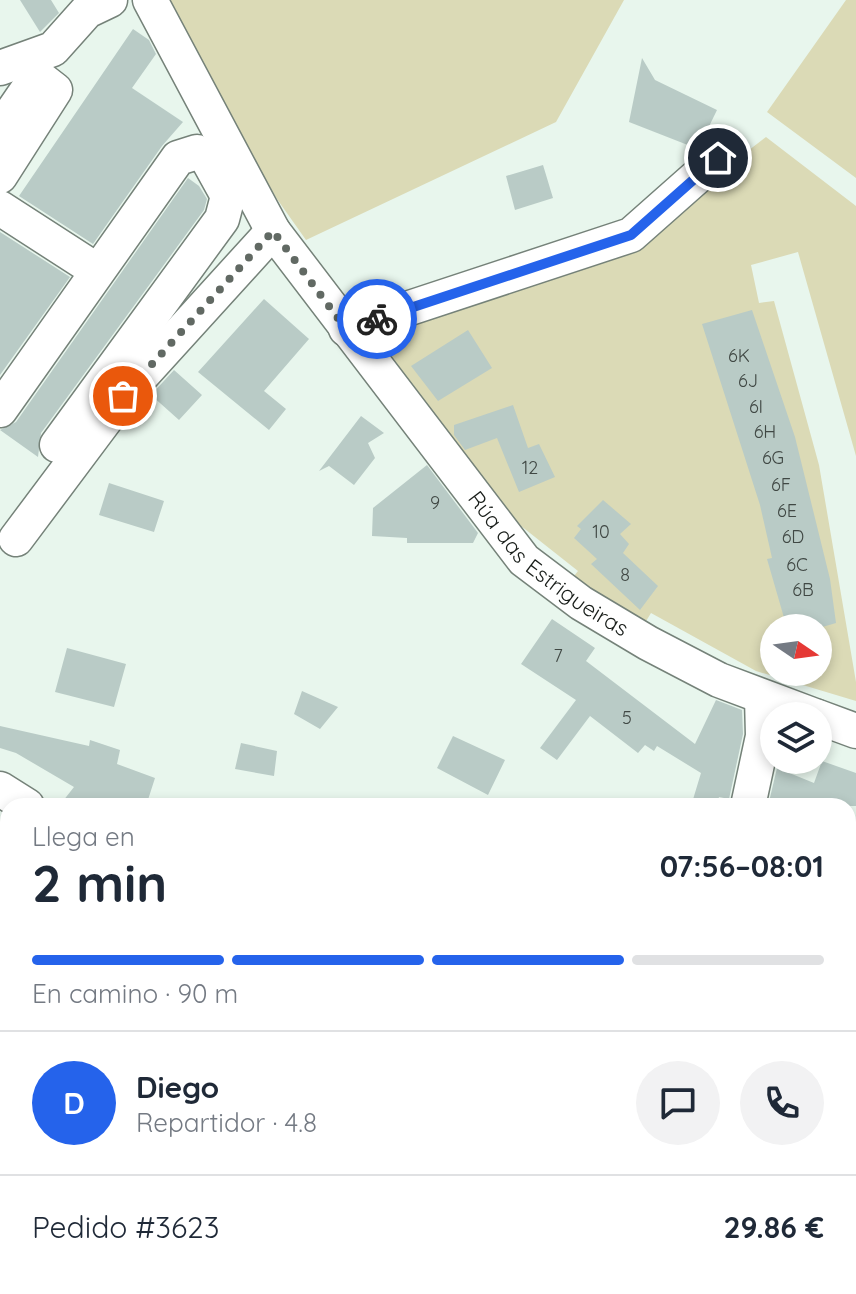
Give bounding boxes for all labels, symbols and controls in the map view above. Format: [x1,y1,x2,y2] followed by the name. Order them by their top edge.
[684,124,752,192] pin
[696,136,740,180] icon: home
[337,279,417,359] courier
[355,297,399,341] icon: bike
[728,344,750,367] house number: 6K
[89,362,157,430] pin
[738,369,758,392] house number: 6J
[101,374,145,418] icon: bag
[749,395,763,418] house number: 6I
[754,420,776,443] house number: 6H
[762,446,784,469] house number: 6G
[522,456,538,479] house number: 12
[771,473,791,496] house number: 6F
[462,485,634,642] street label: Rúa das Estrigueiras
[430,491,440,514] house number: 9
[777,499,797,522] house number: 6E
[592,520,610,543] house number: 10
[782,525,804,548] house number: 6D
[786,553,808,576] house number: 6C
[620,563,630,586] house number: 8
[792,578,814,601] house number: 6B
[760,614,832,686] north arrow
[760,614,832,774] map controls
[553,644,563,667] house number: 7
[760,702,832,774] button: layers
[622,706,632,729] house number: 5
[32,820,135,853] text: Llega en
[660,847,824,885] text: 07:56–08:01
[32,850,167,915] text: 2 min
[32,977,238,1010] text: En camino · 90 m
[636,1061,720,1145] button: chat
[740,1061,824,1145] button: phone
[136,1068,219,1106] text: Diego
[63,1084,85,1122] text: D
[136,1106,317,1139] text: Repartidor · 4.8
[32,1208,219,1246] text: Pedido #3623
[723,1208,824,1246] text: 29.86 €

